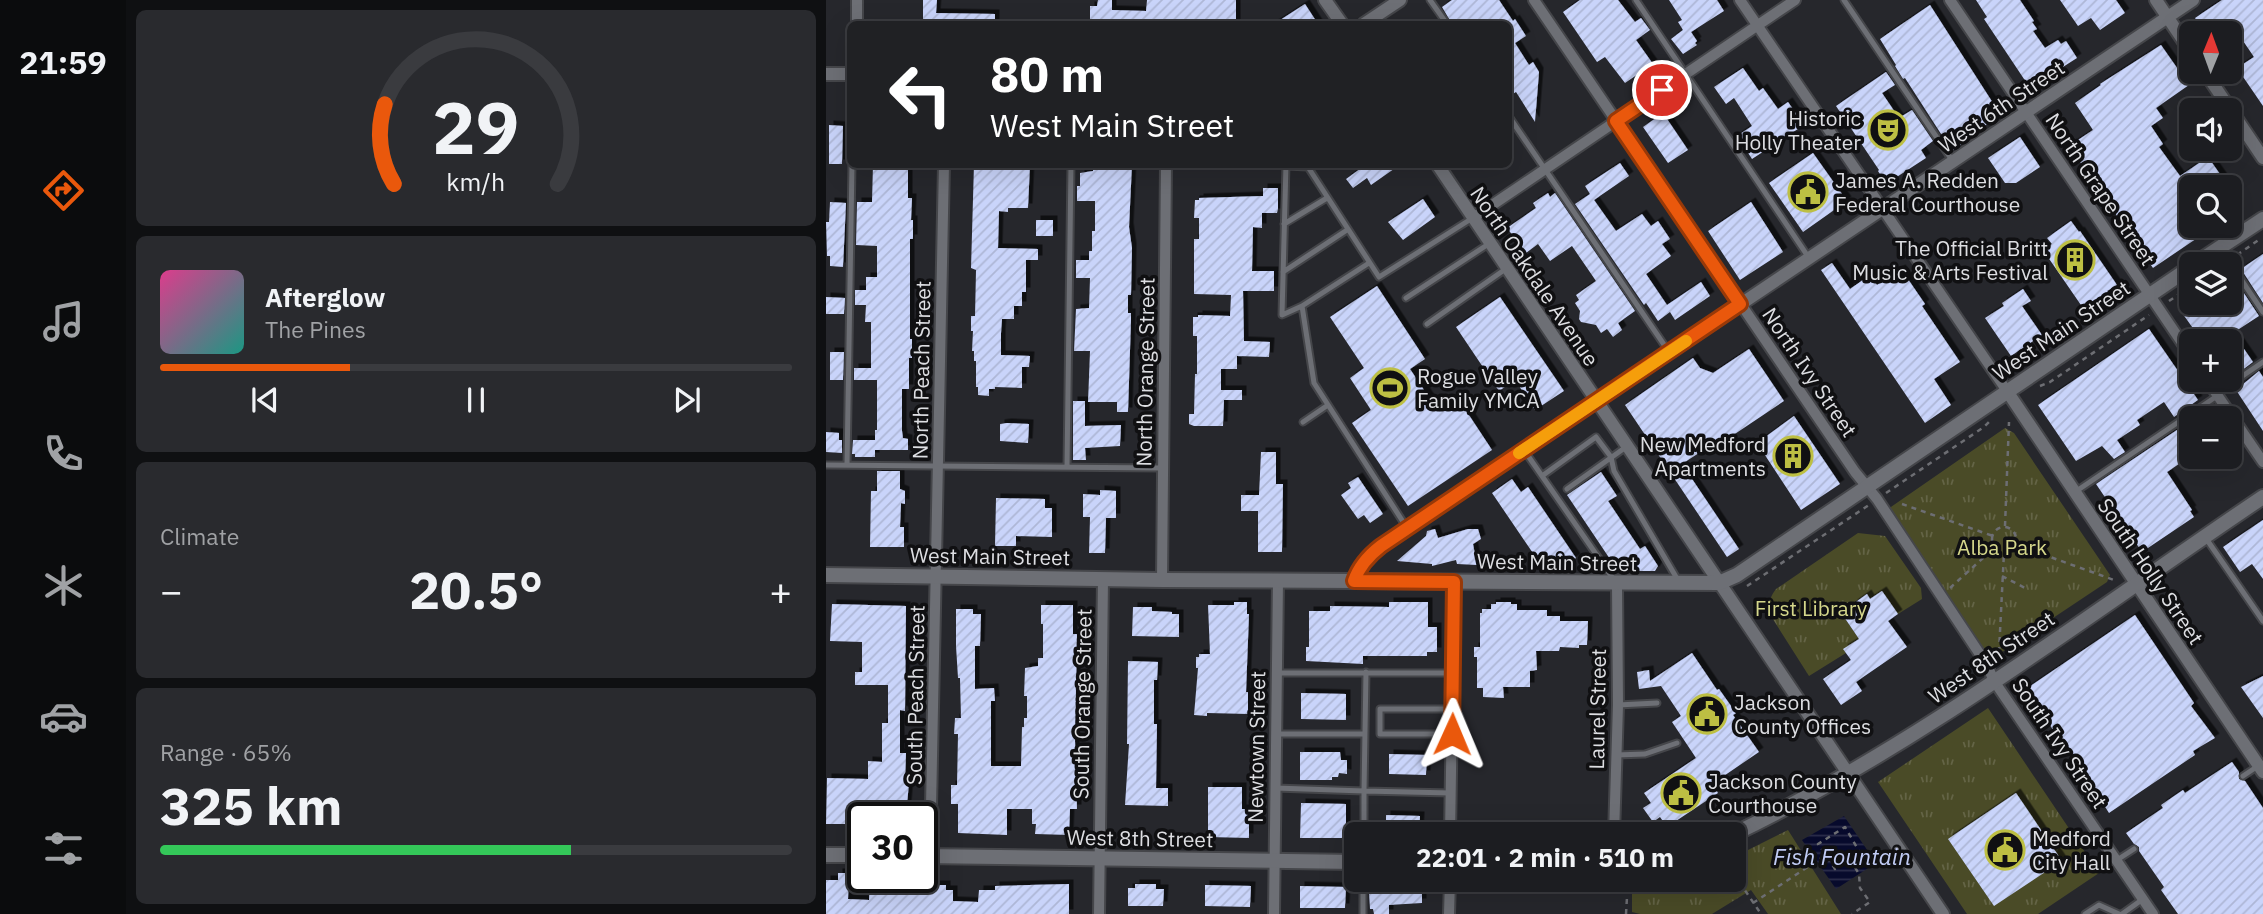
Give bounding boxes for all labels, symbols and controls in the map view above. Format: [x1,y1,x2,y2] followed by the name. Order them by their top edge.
[2179,21,2242,84] north arrow
[2179,21,2242,469] map controls
[19,41,107,83] text: 21:59
[990,42,1104,105] text: 80 m
[875,49,966,140] icon: left
[1932,53,2070,159] street label: West 6th Street
[1632,60,1692,120] pin
[1643,71,1681,109] icon: arrive
[432,79,520,174] text: 29
[2179,98,2242,161] button: sound
[990,104,1234,146] text: West Main Street
[1735,104,1861,156] place label: Historic Holly Theater
[2040,107,2162,271] street label: North Grape Street
[1867,109,1909,151] theatre icon: Historic Holly Theater
[447,165,505,198] text: km/h
[39,166,88,215] icon: directions
[1835,166,2020,218] place label: James A. Redden Federal Courthouse
[1787,171,1829,213] public building icon: James A. Redden Federal Courthouse
[2179,175,2242,238] button: search
[1464,181,1606,371] street label: North Oakdale Avenue
[1852,234,2048,286] place label: The Official Britt Music & Arts Festival
[2054,239,2096,281] building icon: The Official Britt Music & Arts Festival
[2179,252,2242,315] button: layers
[1987,274,2135,386] street label: West Main Street
[1129,277,1161,467] street label: North Orange Street
[265,280,385,314] text: Afterglow
[905,280,937,460] street label: North Peach Street
[39,297,88,346] icon: music
[1756,302,1864,442] street label: North Ivy Street
[265,314,366,344] text: The Pines
[2179,329,2242,392] button: +
[1417,362,1540,414] place label: Rogue Valley Family YMCA
[1369,367,1411,409] sports icon: Rogue Valley Family YMCA
[246,381,284,419] icon: previous
[457,381,495,419] icon: pause
[668,381,706,419] icon: next
[2179,406,2242,469] button: −
[39,429,88,478] icon: phone
[1640,430,1766,482] place label: New Medford Apartments
[1772,435,1814,477] building icon: New Medford Apartments
[2092,492,2210,650] street label: South Holly Street
[160,521,239,551] text: Climate
[1957,533,2047,561] park label: Alba Park
[910,541,1070,571] street label: West Main Street
[1477,547,1637,577] street label: West Main Street
[409,556,543,623] text: 20.5°
[39,561,88,610] icon: climate
[160,566,183,615] text: −
[769,566,792,615] text: +
[1755,594,1868,622] park label: First Library
[1922,604,2060,710] street label: West 8th Street
[899,605,931,785] street label: South Peach Street
[1066,608,1098,800] street label: South Orange Street
[1582,648,1612,770] street label: Laurel Street
[1241,671,1271,823] street label: Newtown Street
[2006,672,2114,814] street label: South Ivy Street
[1734,688,1871,740] place label: Jackson County Offices
[39,692,88,741] icon: car
[1686,693,1728,735] public building icon: Jackson County Offices
[1415,697,1489,771] position arrow
[160,737,292,767] text: Range · 65%
[1708,767,1857,819] place label: Jackson County Courthouse
[160,772,342,839] text: 325 km
[1660,772,1702,814] public building icon: Jackson County Courthouse
[847,802,938,893] speed limit sign: 30
[1066,823,1214,853] street label: West 8th Street
[39,824,88,873] icon: filters
[2032,824,2111,876] place label: Medford City Hall
[1984,829,2026,871] public building icon: Medford City Hall
[1416,840,1674,874] text: 22:01 · 2 min · 510 m
[1773,841,1911,871] water label: Fish Fountain

